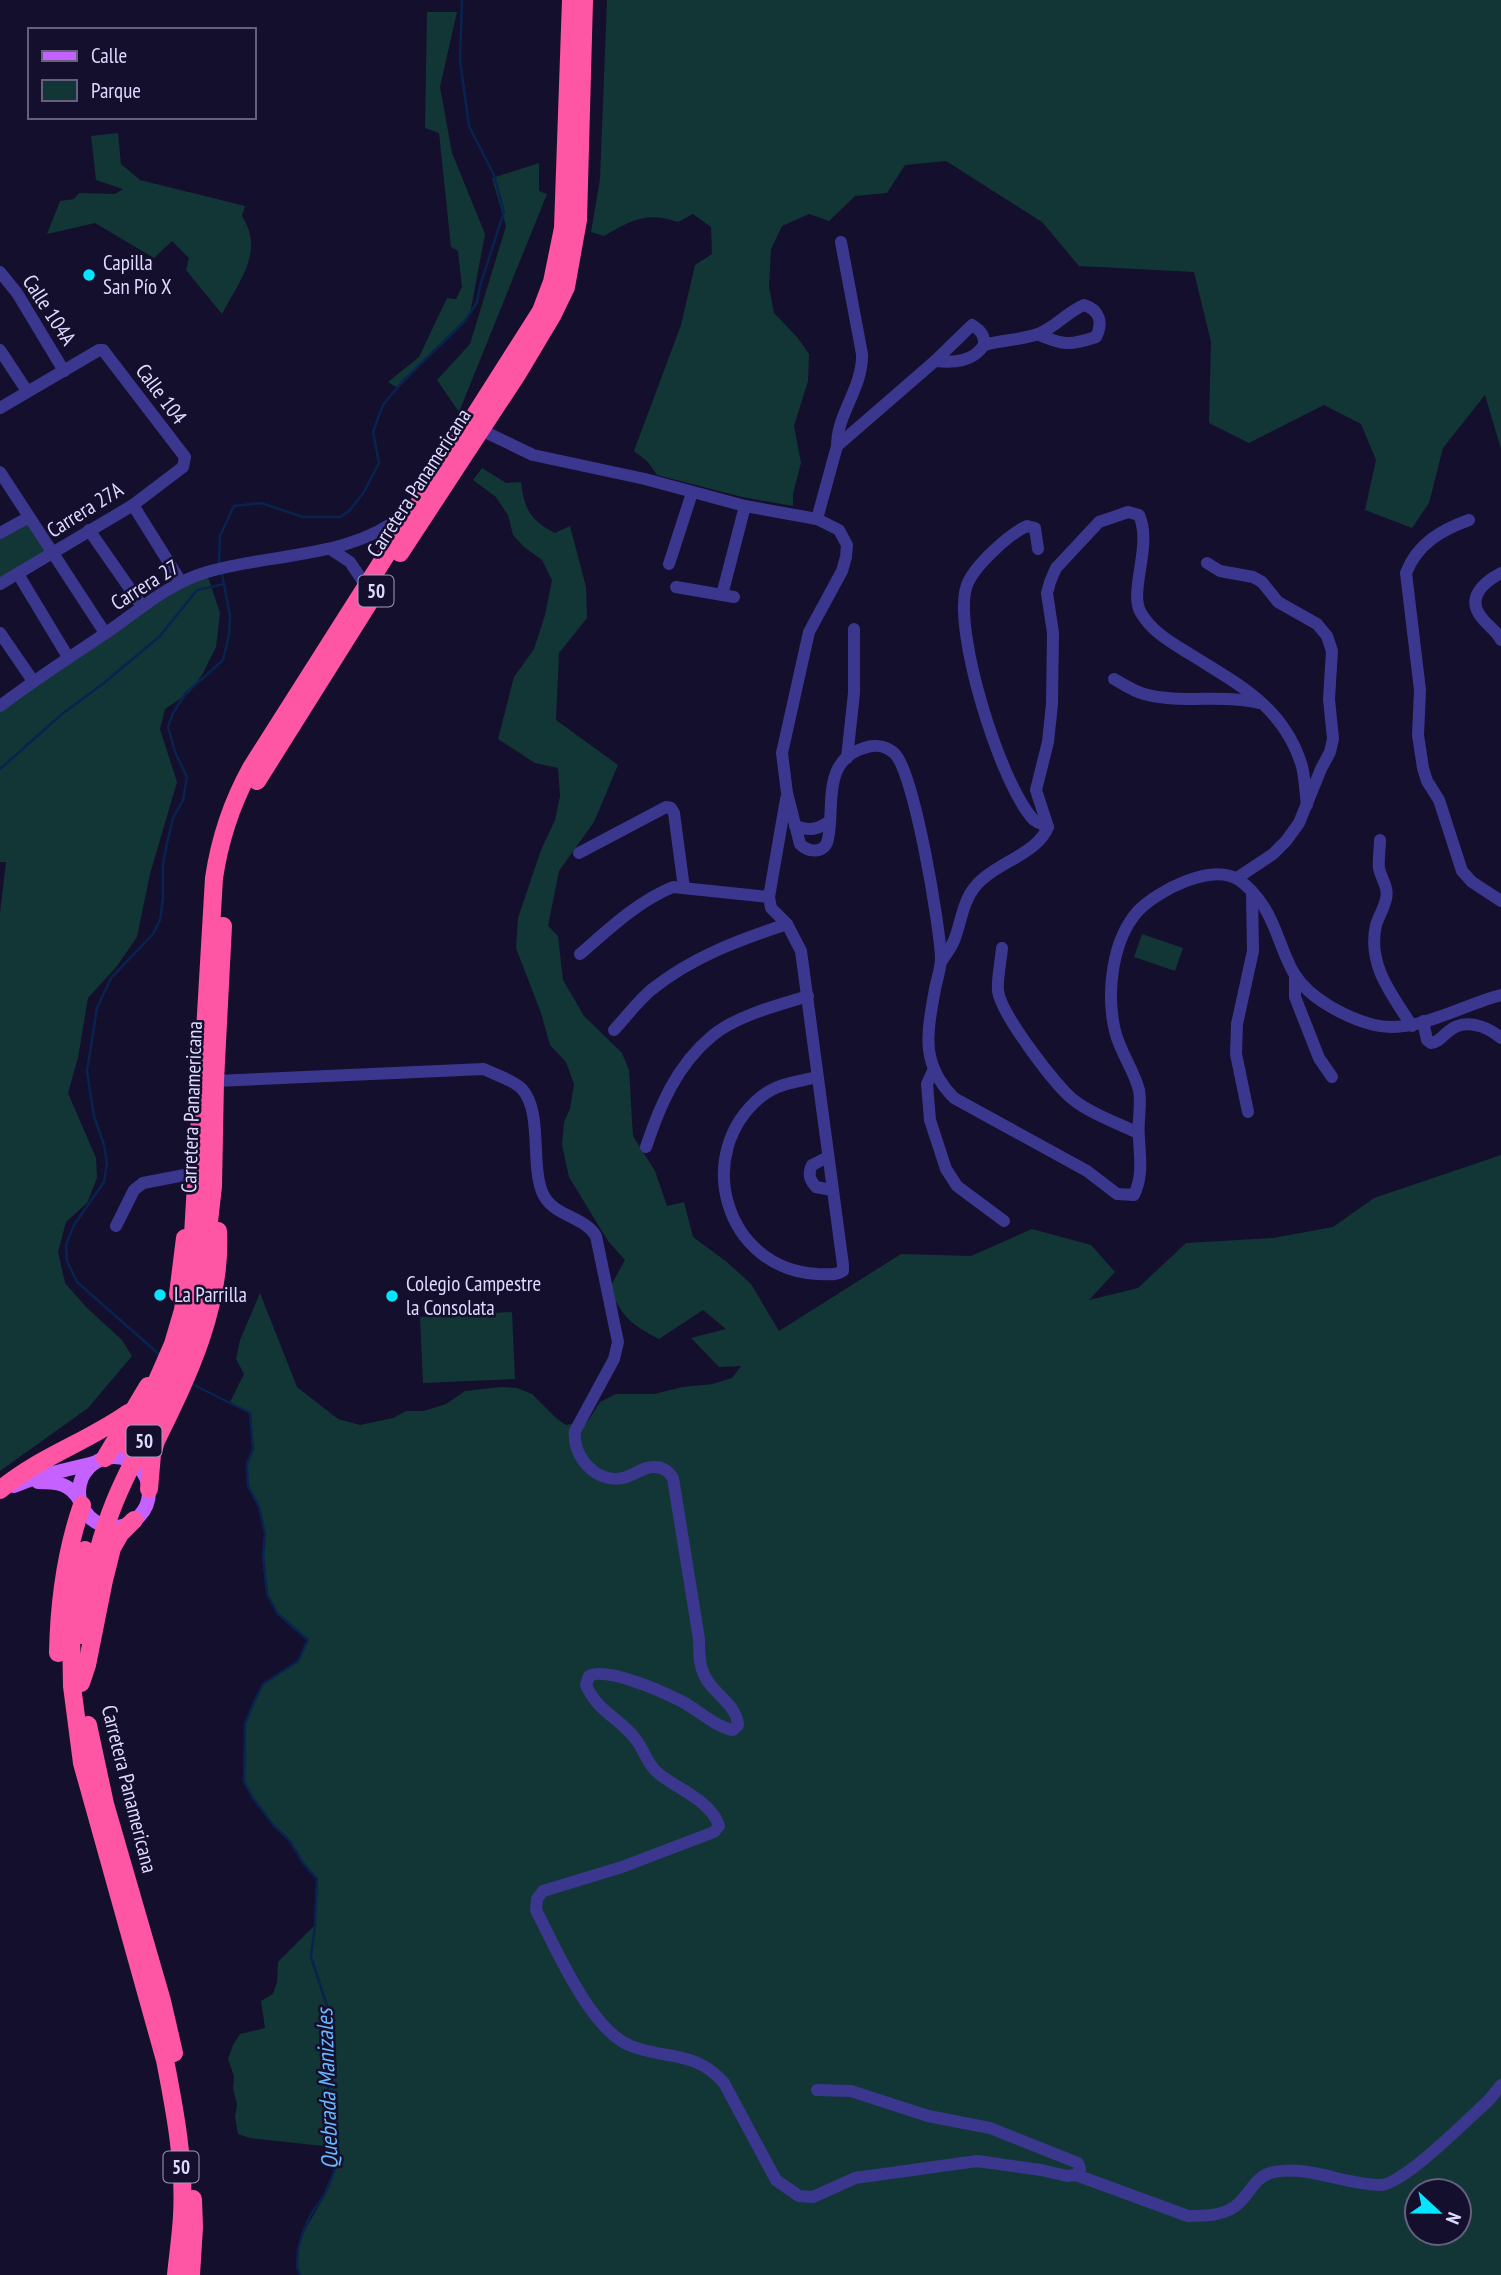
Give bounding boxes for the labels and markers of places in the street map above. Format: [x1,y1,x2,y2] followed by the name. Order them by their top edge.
[103,249,172,300] place label: Capilla San Pío X
[81,267,97,283] marker: Capilla San Pío X
[406,1270,541,1321] place label: Colegio Campestre la Consolata
[174,1281,247,1308] place label: La Parrilla
[152,1287,168,1303] marker: La Parrilla
[384,1288,400,1304] marker: Colegio Campestre la Consolata

